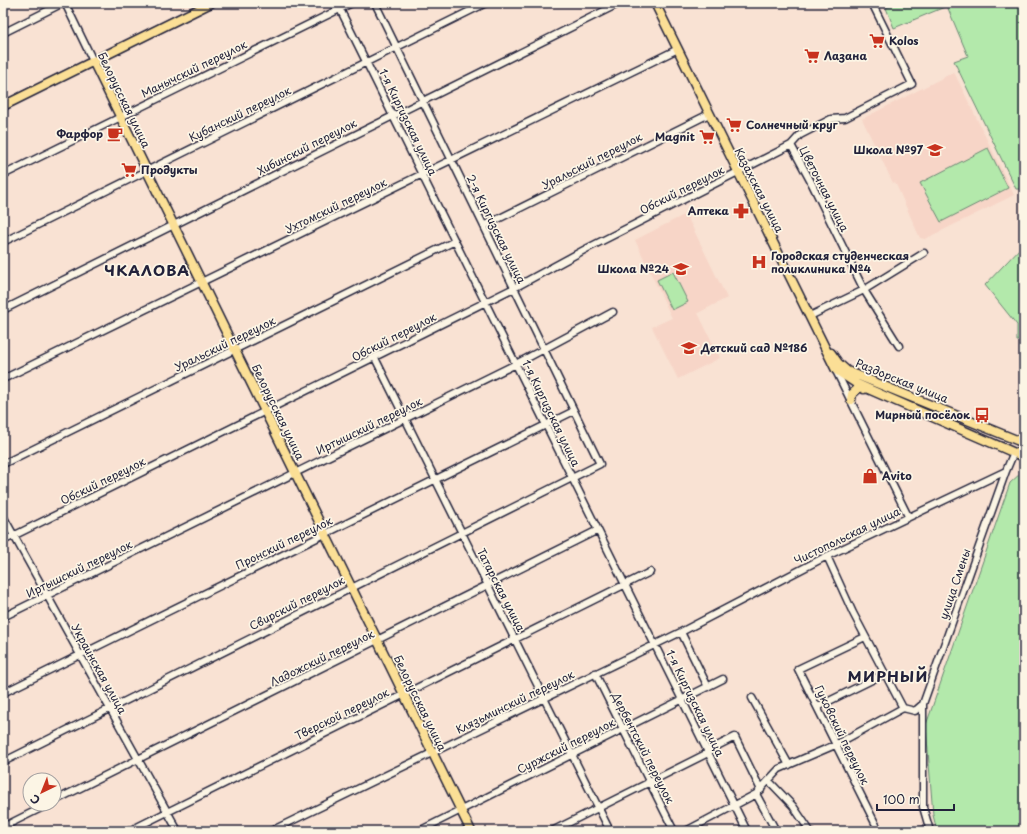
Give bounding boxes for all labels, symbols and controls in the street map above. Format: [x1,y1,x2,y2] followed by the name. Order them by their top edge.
[868,32,886,50] supermarket icon: Kolos
[889,32,919,49] place label: Kolos
[138,35,250,102] street label: Манычский переулок
[803,47,821,65] supermarket icon: Лазана
[824,47,868,64] place label: Лазана
[94,49,155,151] street label: Белорусская улица
[375,65,442,178] street label: 1-я Киргизская улица
[186,81,294,146] street label: Кубанский переулок
[254,114,360,179] street label: Хибинский переулок
[725,116,743,134] supermarket icon: Солнечный круг
[746,116,839,133] place label: Солнечный круг
[56,125,103,142] place label: Фарфор
[106,125,124,143] cafe icon: Фарфор
[539,128,645,193] street label: Уральский переулок
[655,128,695,145] place label: Magnit
[698,128,716,146] supermarket icon: Magnit
[854,141,924,158] place label: Школа №97
[926,141,944,159] school or university icon: Школа №97
[796,143,853,235] street label: Цветочная улица
[731,144,788,235] street label: Казахская улица
[120,161,138,179] supermarket icon: Продукты
[141,161,198,178] place label: Продукты
[637,161,727,218] street label: Обский переулок
[463,171,530,286] street label: 2-я Киргизская улица
[282,173,390,238] street label: Ухтомский переулок
[688,202,730,219] place label: Аптека
[732,202,750,220] pharmacy icon: Аптека
[771,247,909,277] place label: Городская студенческая поликлиника №4
[750,253,768,271] hospital icon: Городская студенческая поликлиника №4
[104,258,190,281] district label: ЧКАЛОВА
[598,260,669,277] place label: Школа №24
[672,260,690,278] school or university icon: Школа №24
[349,308,439,365] street label: Обский переулок
[171,311,279,375] street label: Уральский переулок
[680,339,698,357] school or university icon: Детский сад №186
[700,339,807,356] place label: Детский сад №186
[853,354,951,407] street label: Раздорская улица
[518,356,585,469] street label: 1-я Киргизская улица
[248,361,309,463] street label: Белорусская улица
[313,392,425,459] street label: Иртышский переулок
[875,406,971,423] place label: Мирный посёлок
[973,406,991,424] bus stop icon: Мирный посёлок
[57,452,149,509] street label: Обский переулок
[861,467,879,485] shop icon: Avito
[882,467,912,484] place label: Avito
[791,502,903,569] street label: Чистопольская улица
[232,511,336,573] street label: Пронский переулок
[23,535,135,602] street label: Иртышский переулок
[473,545,530,634] street label: Татарская улица
[934,546,975,621] street label: улица Смены
[246,571,348,634] street label: Свирский переулок
[68,621,131,717] street label: Украинская улица
[267,625,377,690] street label: Ладожский переулок
[662,646,729,759] street label: 1-я Киргизская улица
[390,652,451,754] street label: Белорусская улица
[848,664,928,687] district label: МИРНЫЙ
[453,665,577,738] street label: Клязьминский переулок
[811,682,874,788] street label: Гуковский переулок
[292,683,392,744] street label: Тверской переулок
[608,688,679,807] street label: Дербентский переулок
[514,713,618,778] street label: Суржский переулок
[22,772,62,812] north arrow
[877,786,954,812] scale bar
[883,790,920,808] text: 100 m
[26,791,44,809] text: С

